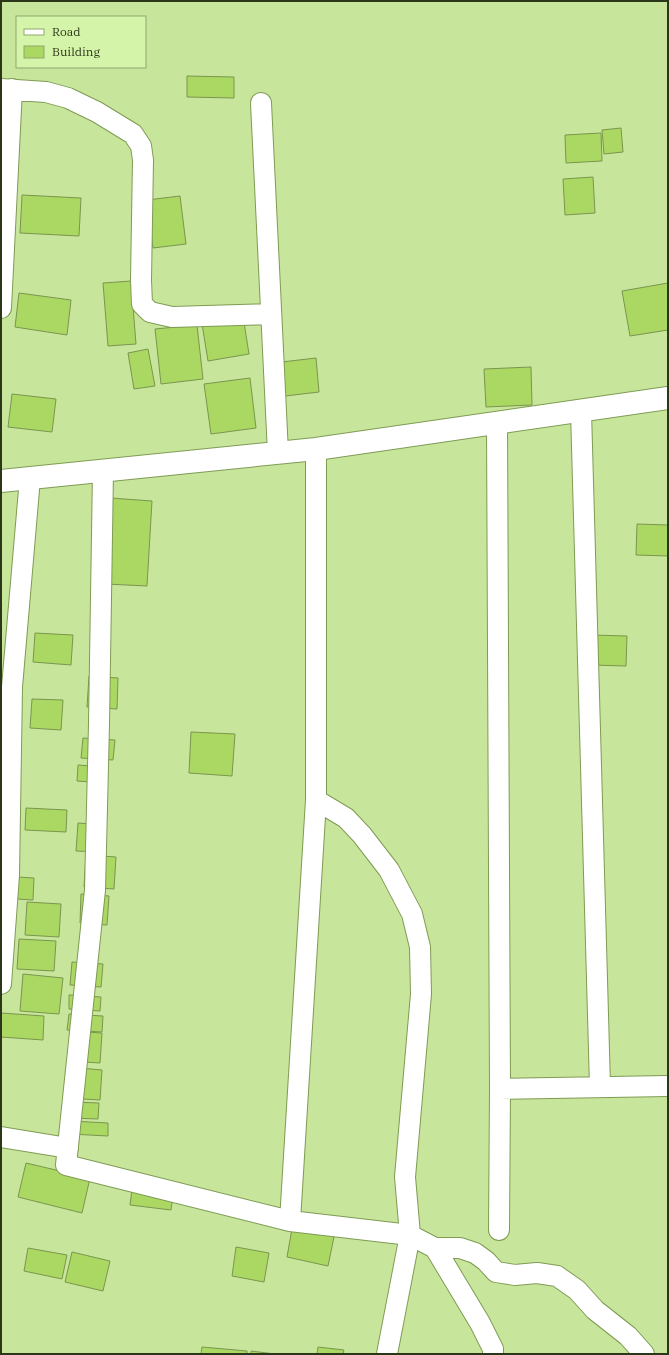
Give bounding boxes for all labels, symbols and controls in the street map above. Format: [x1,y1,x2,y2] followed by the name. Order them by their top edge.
[16,16,146,68] legend
[52,24,81,39] text: Road
[52,44,100,59] text: Building

